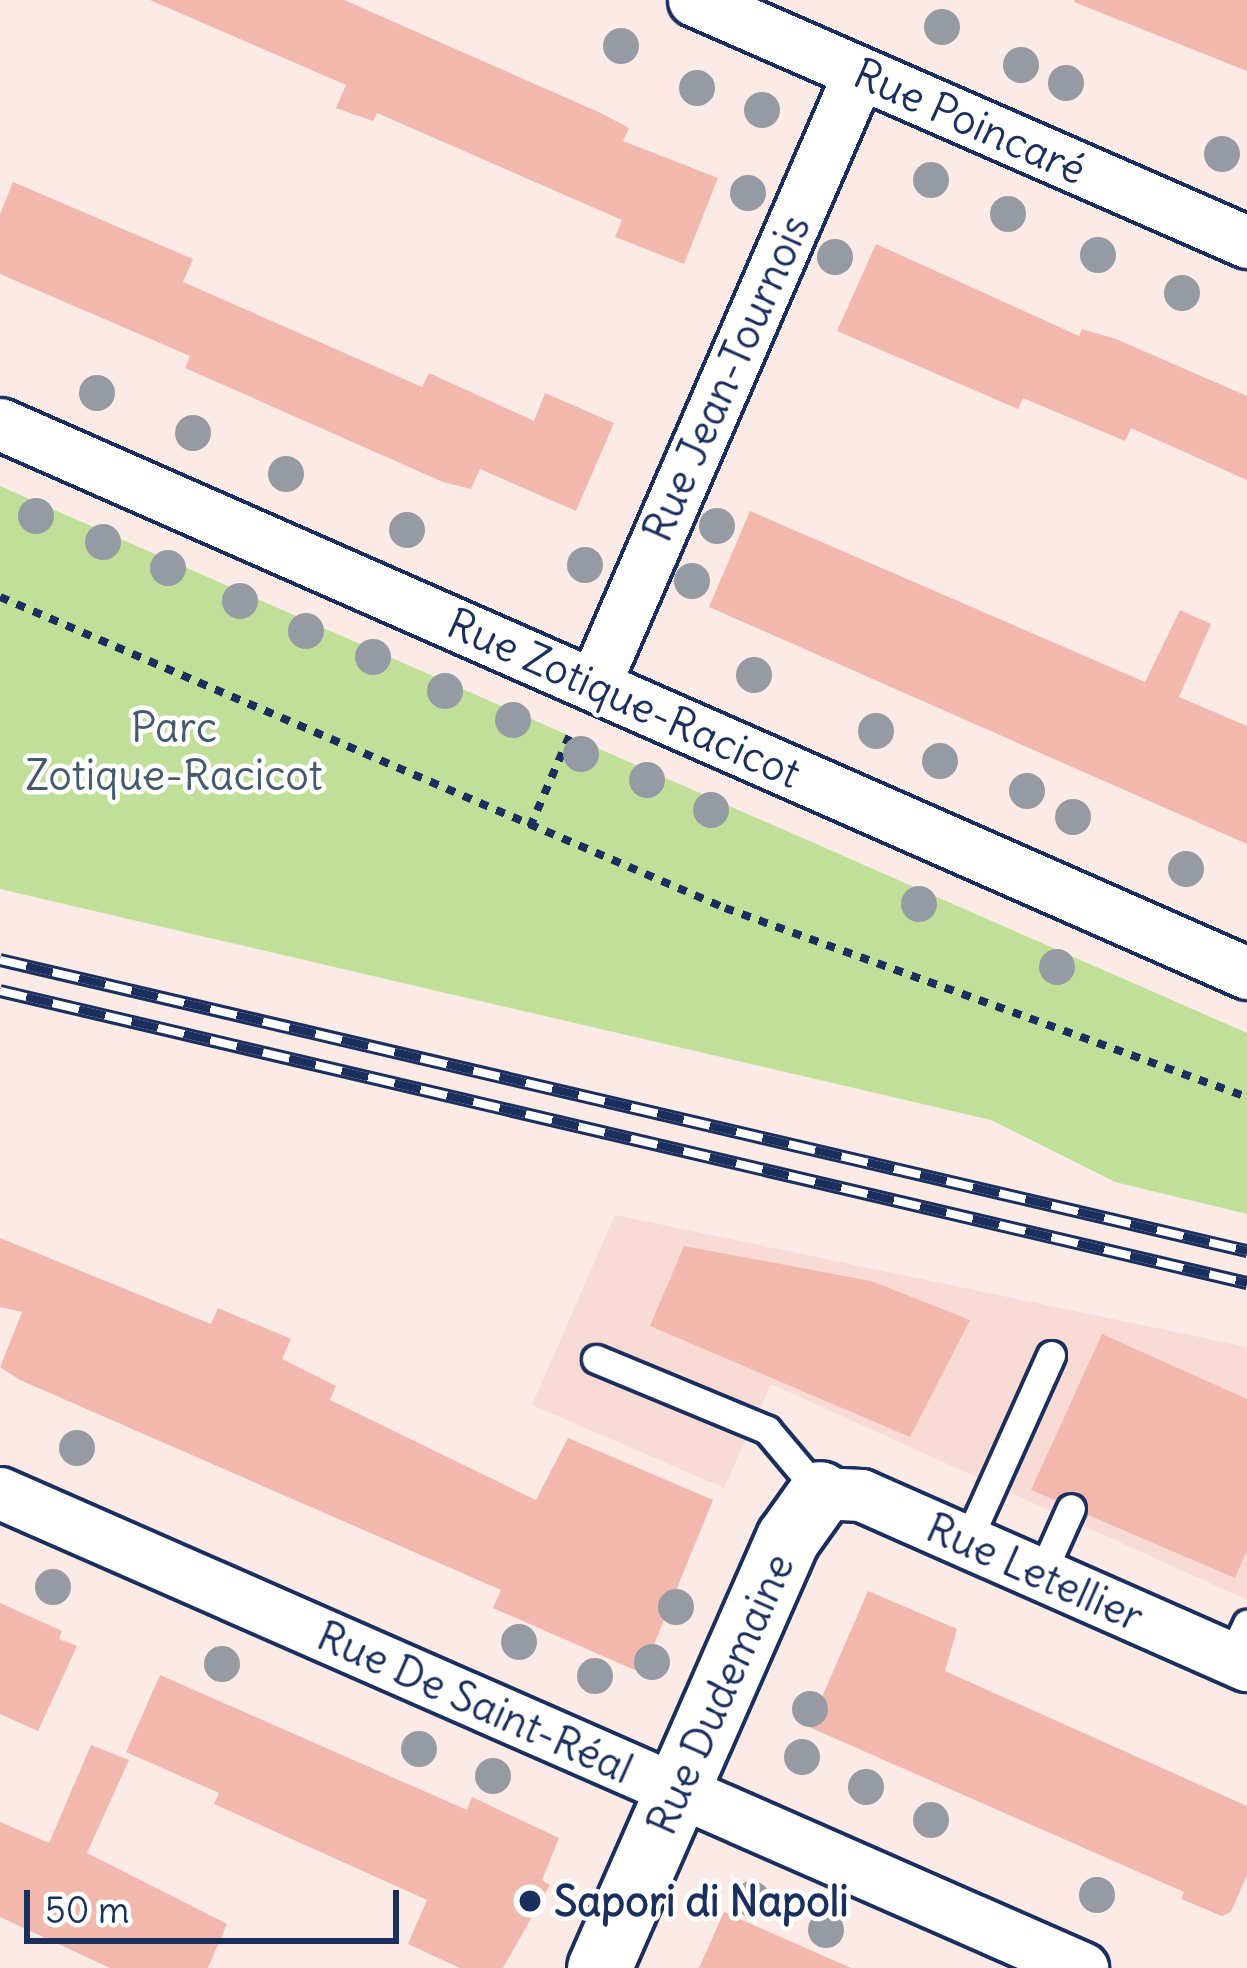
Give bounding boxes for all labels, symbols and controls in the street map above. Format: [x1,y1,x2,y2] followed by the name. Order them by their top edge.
[846,47,1094,195] street label: Rue Poincaré
[631,207,821,549] street label: Rue Jean-Tournois
[440,598,808,798] street label: Rue Zotique-Racicot
[25,702,323,801] park label: Parc Zotique-Racicot
[919,1502,1151,1642] street label: Rue Letellier
[636,1546,804,1842] street label: Rue Dudemaine
[310,1610,640,1794] street label: Rue De Saint-Réal
[30,1866,405,1940] scale bar
[554,1876,849,1926] place label: Sapori di Napoli
[45,1888,130,1933] text: 50 m
[517,1888,543,1914] marker: Sapori di Napoli

